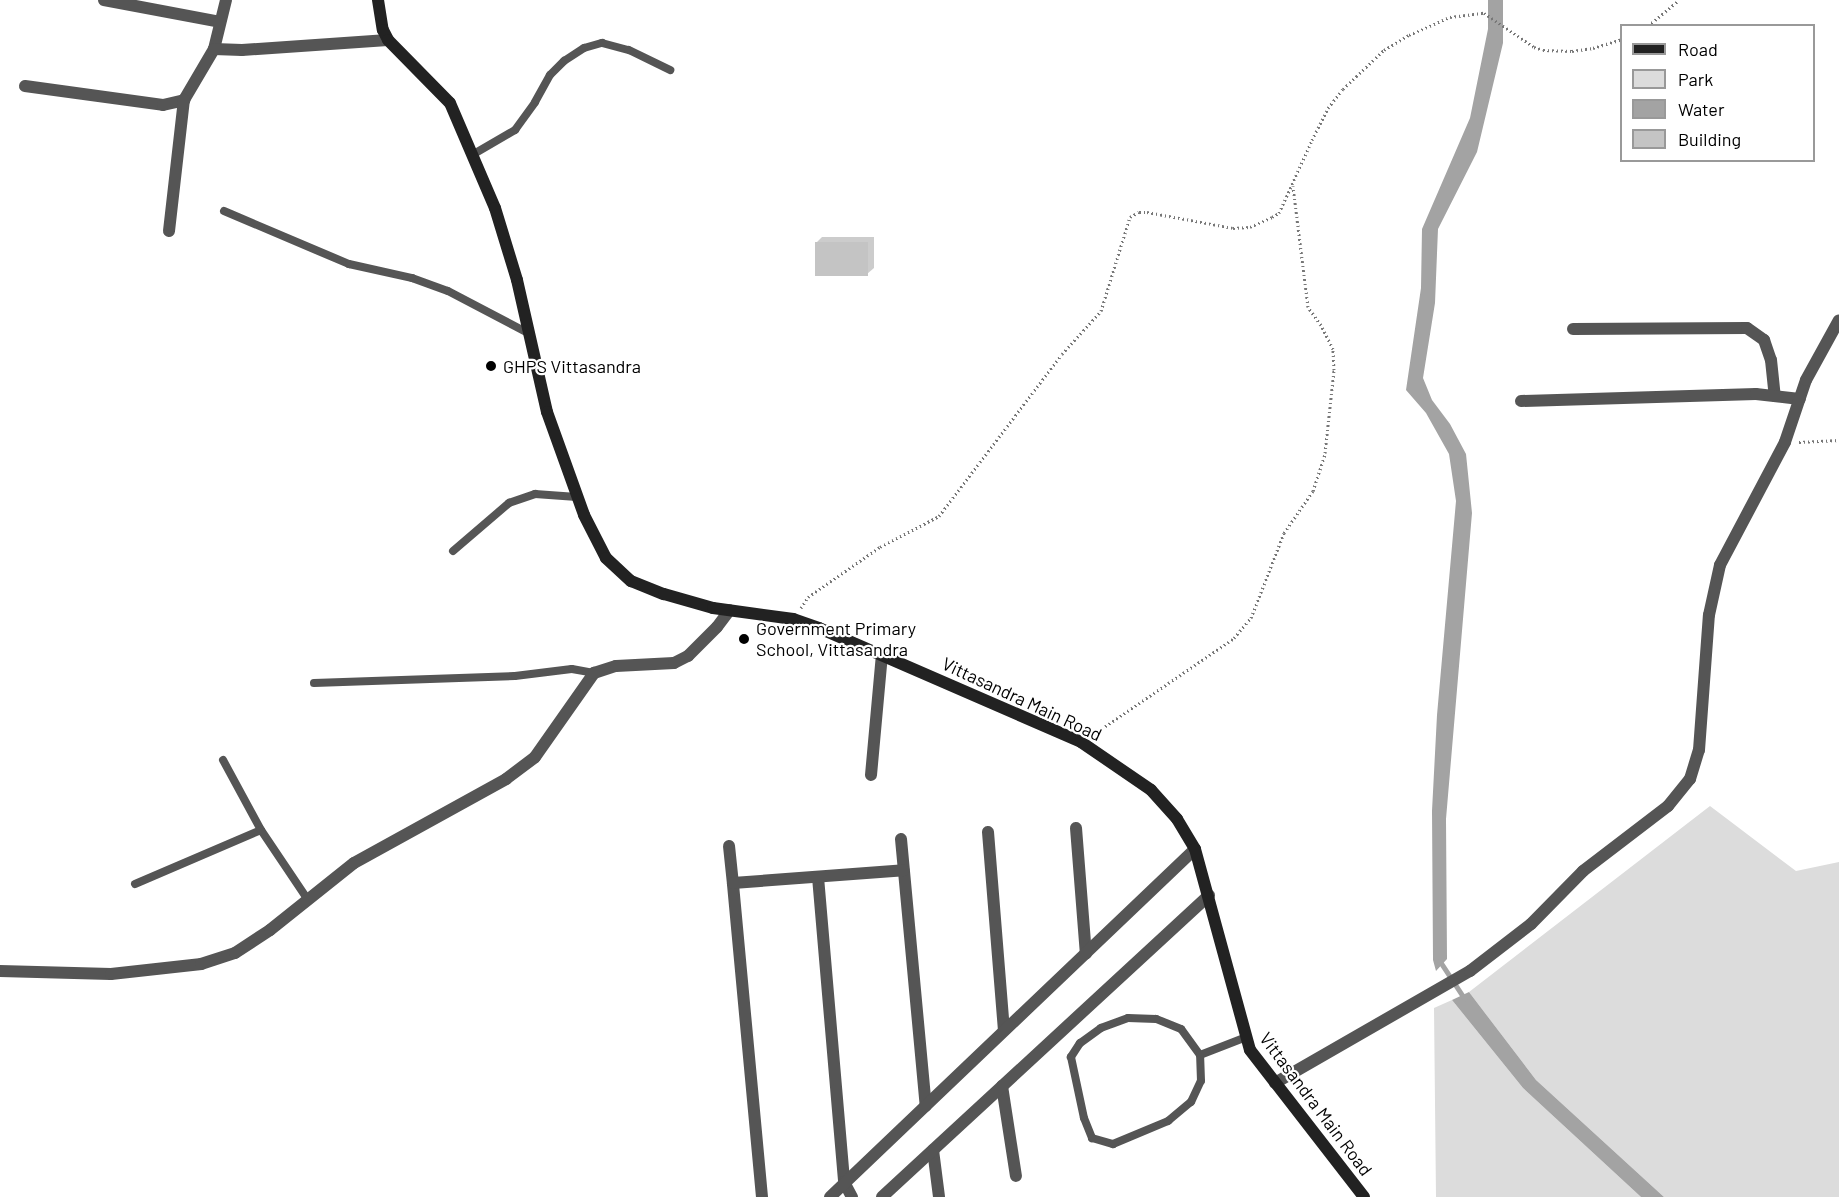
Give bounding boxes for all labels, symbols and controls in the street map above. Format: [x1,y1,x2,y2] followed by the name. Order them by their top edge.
[1620,24,1815,162] legend
[1678,38,1718,60] text: Road
[1678,68,1713,90] text: Park
[1678,98,1725,120] text: Water
[1678,128,1741,150] text: Building
[503,355,641,377] place label: GHPS Vittasandra
[484,359,498,373] marker: GHPS Vittasandra
[756,618,916,660] place label: Government Primary School, Vittasandra
[737,632,751,646] marker: Government Primary School, Vittasandra
[939,652,1105,746] street label: Vittasandra Main Road
[1255,1028,1377,1180] street label: Vittasandra Main Road

